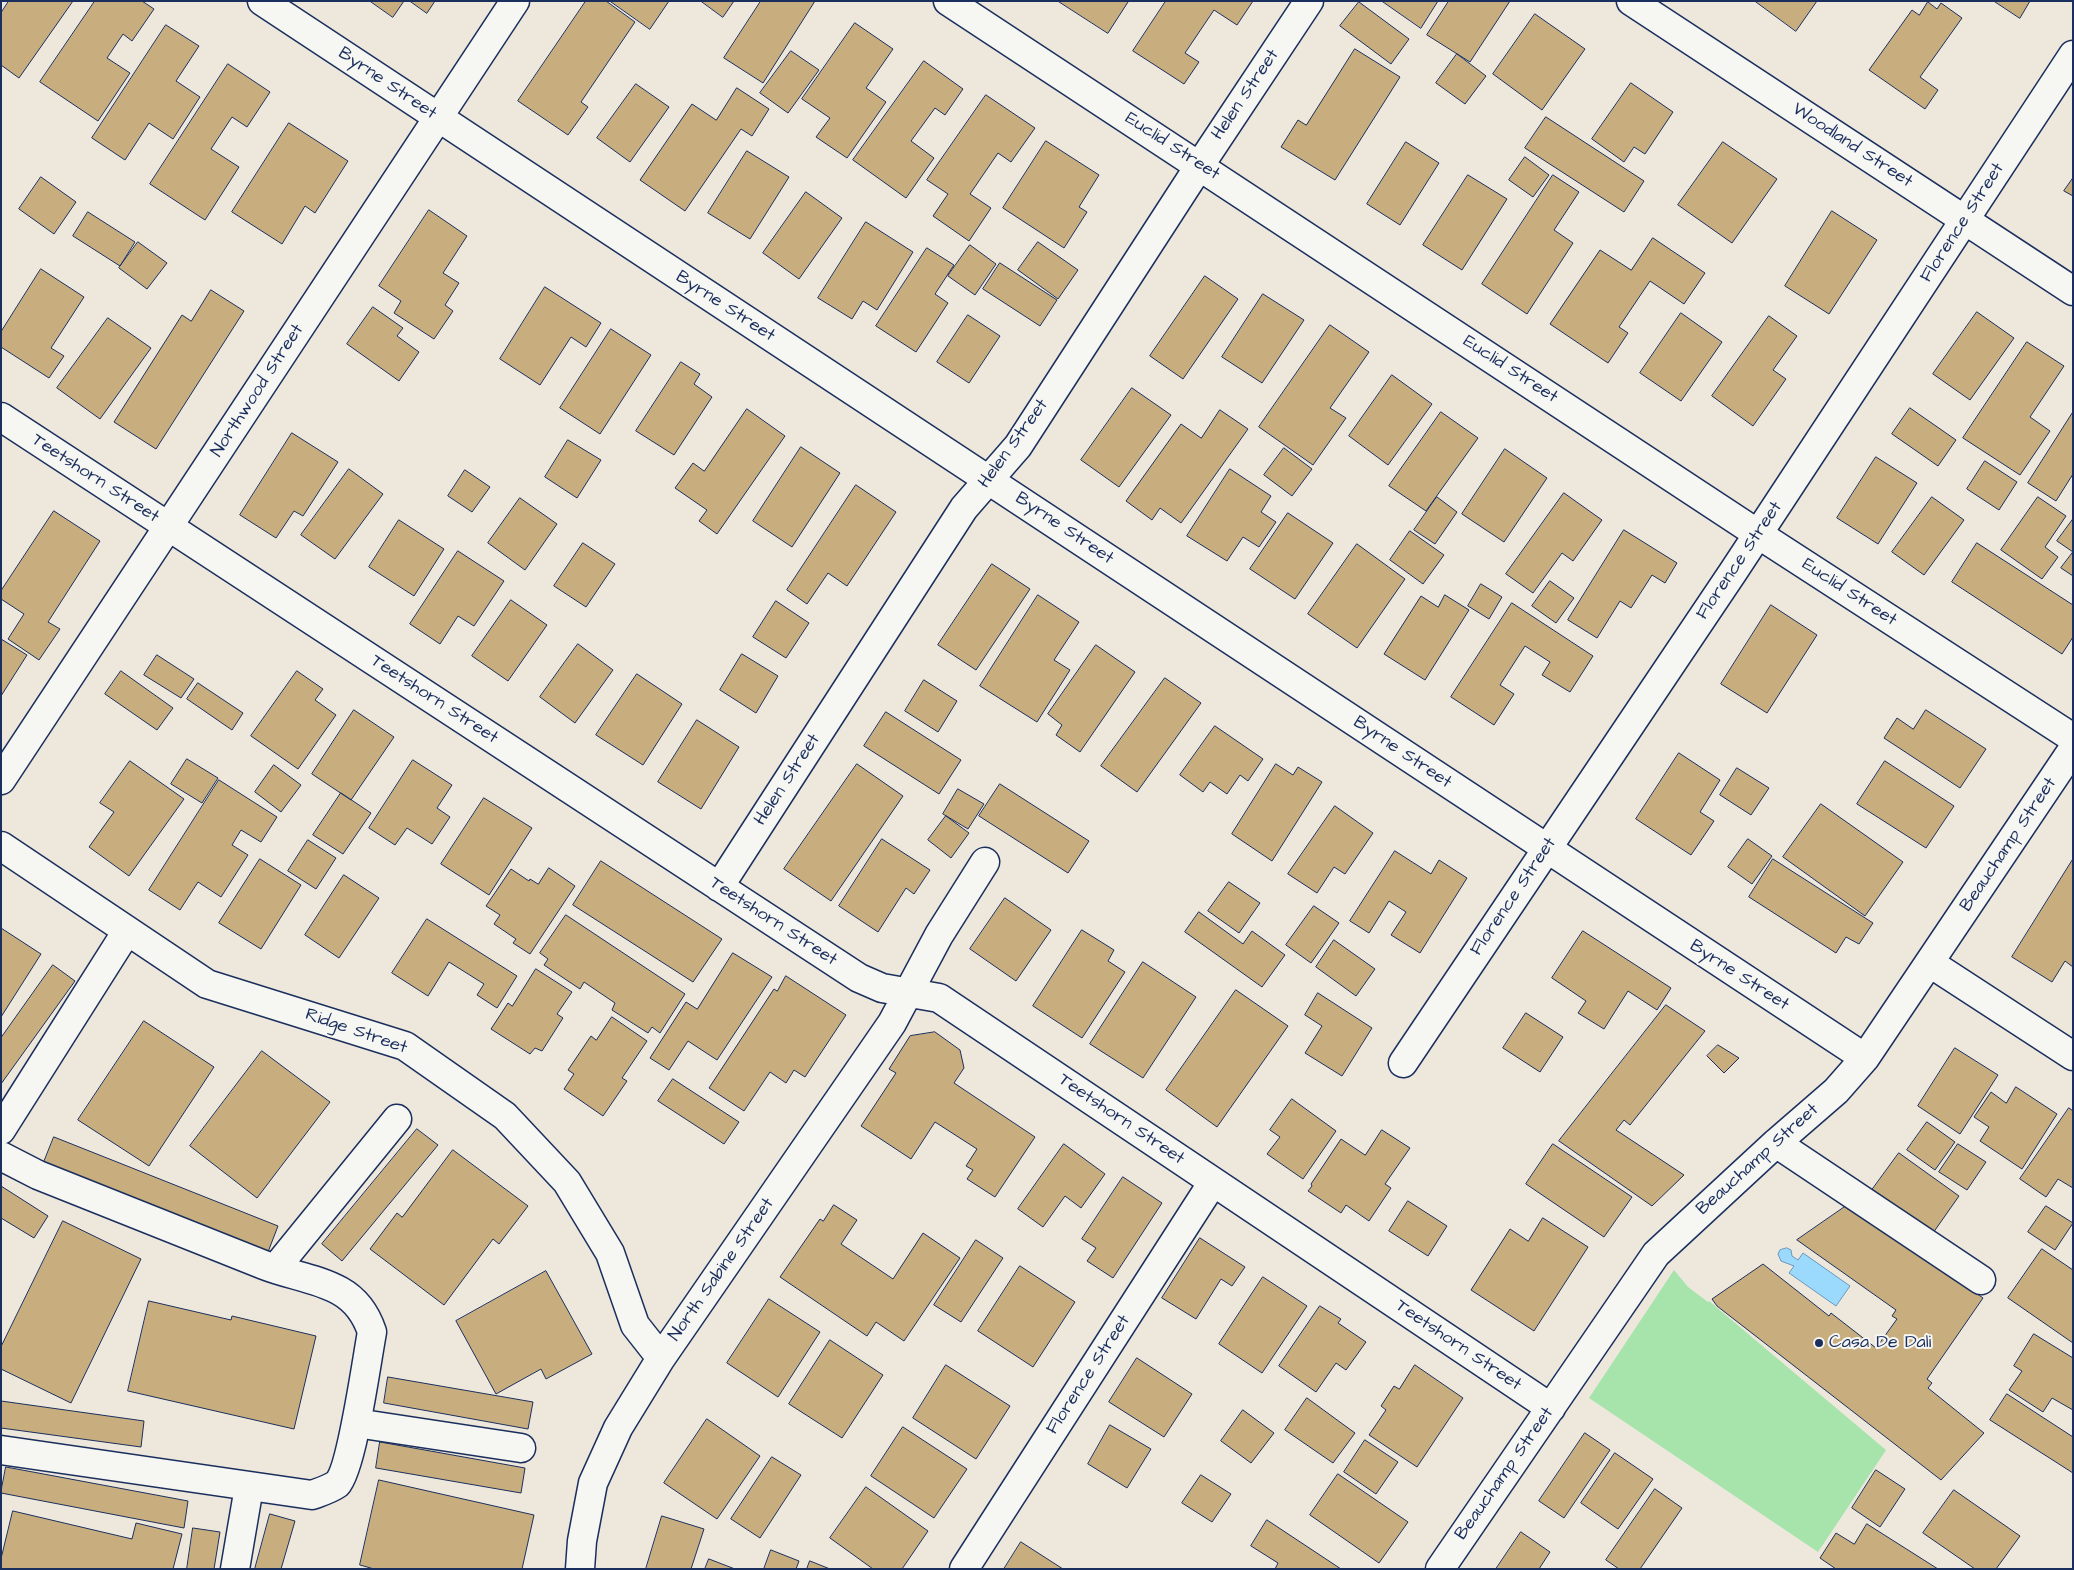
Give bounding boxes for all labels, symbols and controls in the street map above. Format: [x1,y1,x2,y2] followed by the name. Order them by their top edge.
[334,43,440,125] street label: Byrne Street
[1208,45,1284,145] street label: Helen Street
[1788,99,1916,193] street label: Woodland Street
[1121,108,1223,186] street label: Euclid Street
[1916,159,2010,287] street label: Florence Street
[671,267,779,347] street label: Byrne Street
[207,320,309,462] street label: Northwood Street
[1459,331,1561,409] street label: Euclid Street
[974,395,1054,493] street label: Helen Street
[27,430,163,528] street label: Teetshorn Street
[1011,488,1117,570] street label: Byrne Street
[1692,498,1788,624] street label: Florence Street
[1798,554,1900,632] street label: Euclid Street
[366,651,502,749] street label: Teetshorn Street
[1349,712,1455,794] street label: Byrne Street
[750,730,826,830] street label: Helen Street
[1956,774,2062,916] street label: Beauchamp Street
[1466,834,1562,960] street label: Florence Street
[705,873,841,971] street label: Teetshorn Street
[1685,936,1793,1016] street label: Byrne Street
[302,1004,410,1060] street label: Ridge Street
[1054,1070,1188,1170] street label: Teetshorn Street
[1692,1099,1824,1221] street label: Beauchamp Street
[664,1194,780,1346] street label: North Sabine Street
[1391,1296,1525,1396] street label: Teetshorn Street
[1042,1311,1136,1439] street label: Florence Street
[1829,1332,1931,1354] place label: Casa De Dali
[1813,1337,1825,1349] marker: Casa De Dali
[1451,1403,1559,1545] street label: Beauchamp Street

